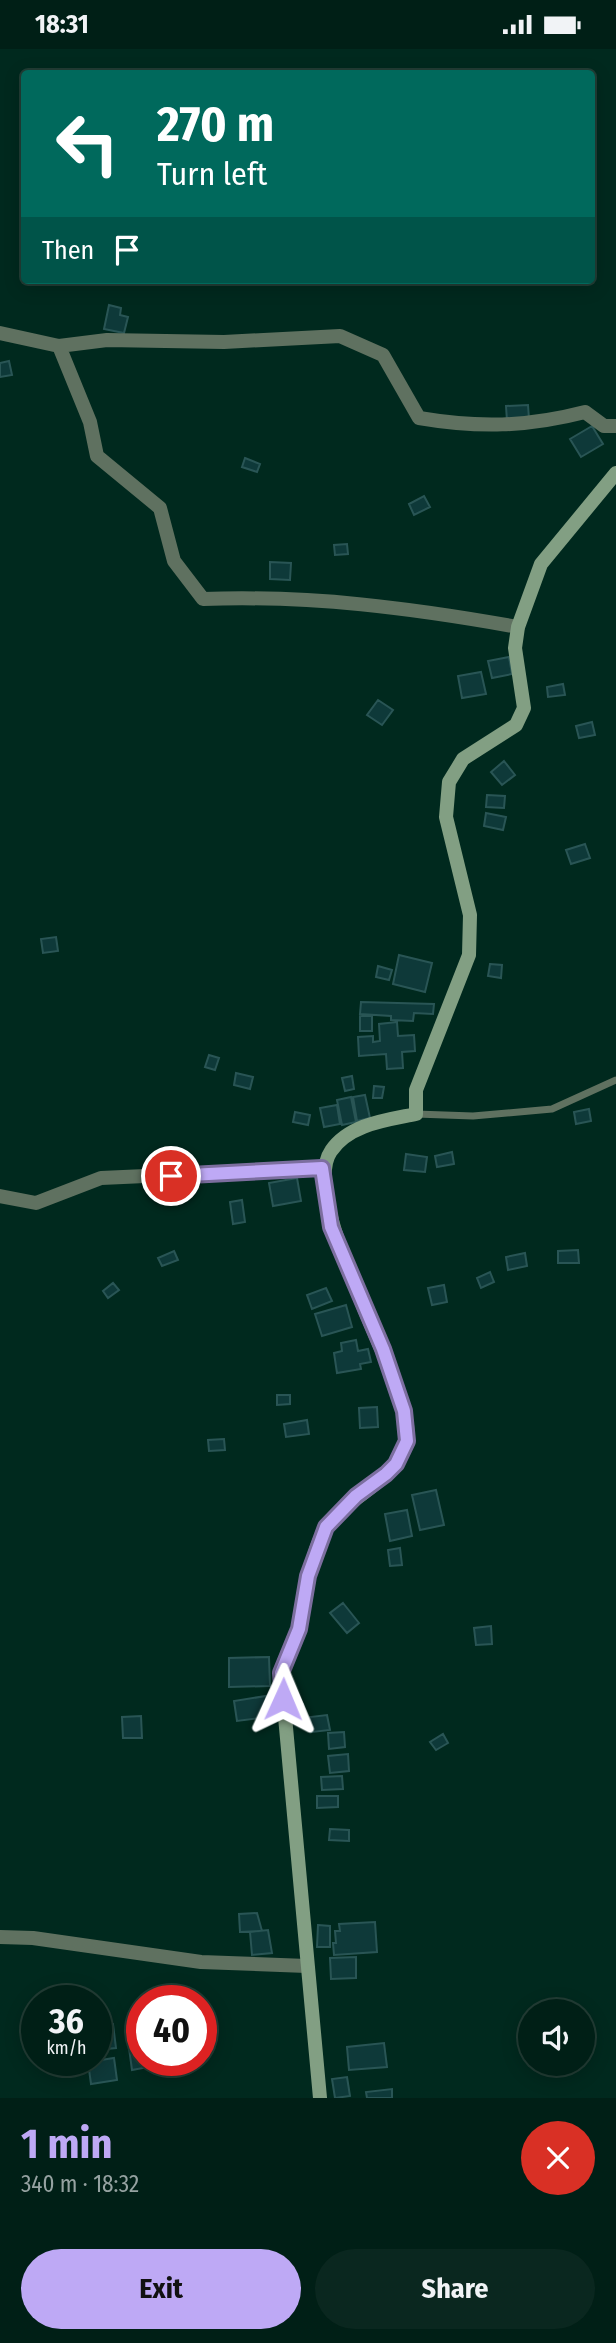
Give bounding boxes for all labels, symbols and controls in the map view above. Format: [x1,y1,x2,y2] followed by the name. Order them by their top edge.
[35,9,89,40] text: 18:31
[157,95,274,154] text: 270 m
[42,98,133,189] icon: left
[157,155,267,193] text: Turn left
[108,231,146,269] icon: arrive
[42,235,94,266] text: Then
[141,1146,201,1206] pin
[152,1157,190,1195] icon: arrive
[246,1662,320,1736] position arrow
[126,1985,217,2076] speed limit sign: 40
[518,1999,595,2076] map controls
[518,1999,595,2076] button: sound
[49,2000,84,2042] text: 36
[46,2037,87,2059] text: km/h
[21,2119,112,2169] text: 1 min
[521,2121,595,2195] button: close
[21,2170,139,2198] text: 340 m · 18:32
[21,2249,301,2329] button: Exit
[315,2249,595,2329] button: Share

